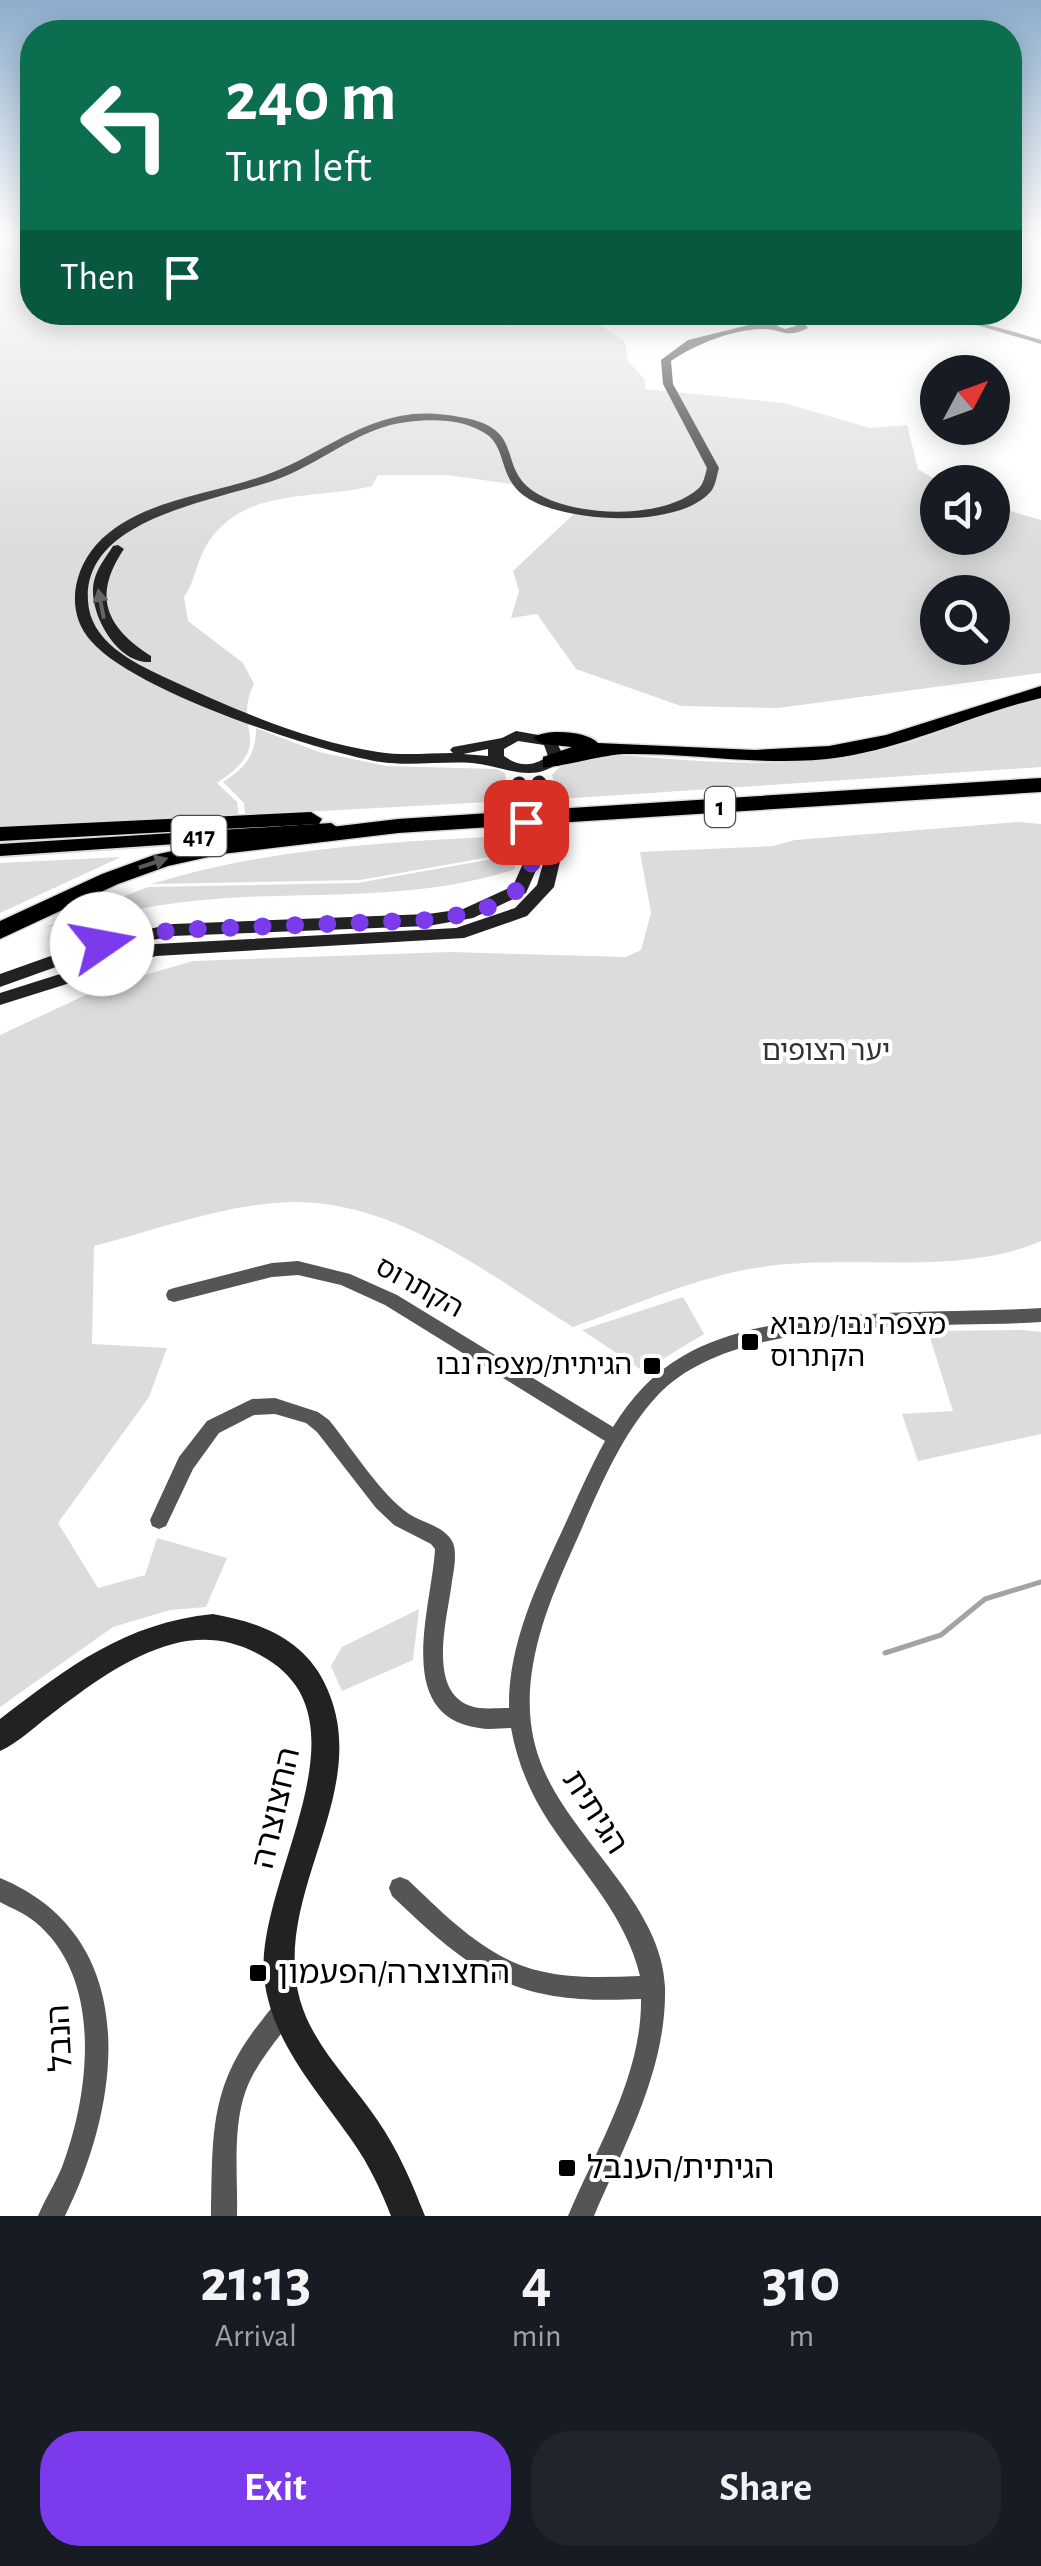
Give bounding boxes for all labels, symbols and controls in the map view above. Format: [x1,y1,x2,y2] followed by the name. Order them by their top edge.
[60,60,190,190] icon: left
[225,63,397,133] text: 240 m
[225,145,372,190] text: Turn left
[155,250,210,305] icon: arrive
[60,259,135,297] text: Then
[920,355,1010,445] north arrow
[920,355,1010,665] map controls
[920,465,1010,555] button: sound
[920,575,1010,665] button: search
[93,588,108,619] one-way arrow
[484,780,569,865] pin
[705,787,735,827] road number: 1
[499,795,554,850] icon: arrive
[172,816,226,856] road number: 417
[139,855,169,870] one-way arrow
[50,892,154,996] position arrow
[762,1038,890,1066] park label: יער הצופים
[371,1253,467,1323] street label: הקתרוס
[770,1312,946,1372] place label: מצפה נבו/מבוא הקתרוס
[739,1331,761,1353] marker: מצפה נבו/מבוא הקתרוס
[436,1352,632,1380] place label: הגיתית/מצפה נבו
[641,1355,663,1377] marker: הגיתית/מצפה נבו
[247,1744,305,1872] street label: החצוצרה
[557,1765,633,1859] street label: הגיתית
[278,1957,510,1989] place label: החצוצרה/הפעמון
[247,1962,269,1984] marker: החצוצרה/הפעמון
[42,2004,78,2072] street label: הנבל
[587,2152,774,2184] place label: הגיתית/הענבל
[556,2157,578,2179] marker: הגיתית/הענבל
[200,2252,311,2312] text: 21:13
[522,2252,552,2312] text: 4
[762,2252,841,2312] text: 310
[215,2320,297,2352] text: Arrival
[512,2320,562,2352] text: min
[788,2320,814,2352] text: m
[40,2431,511,2546] button: Exit
[531,2431,1001,2546] button: Share

